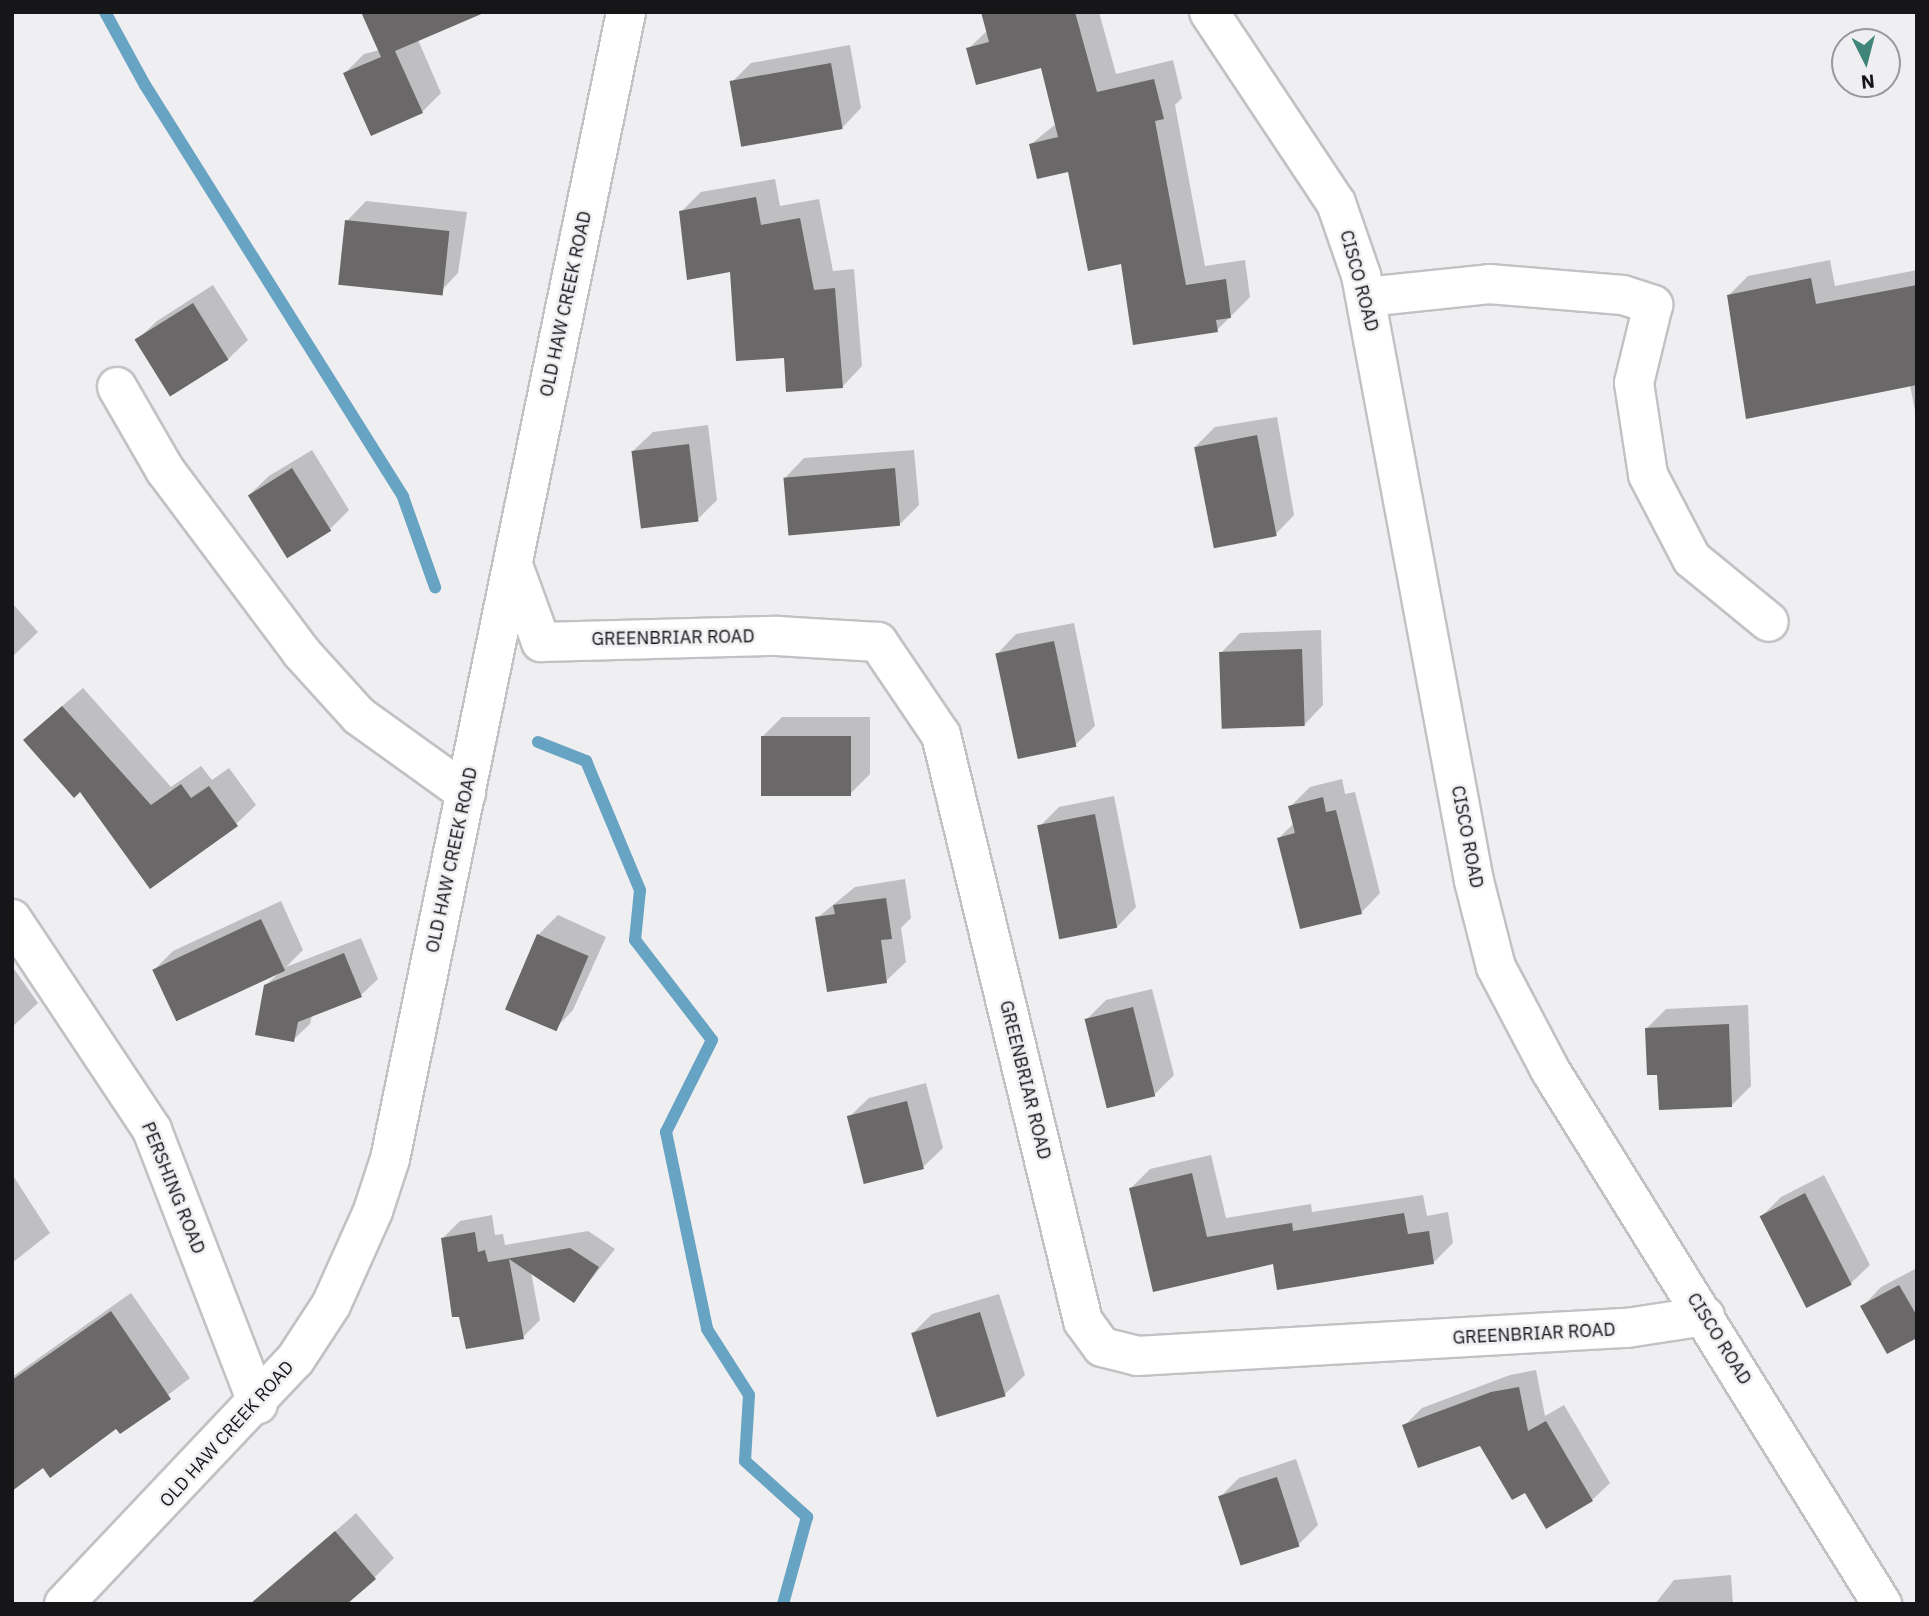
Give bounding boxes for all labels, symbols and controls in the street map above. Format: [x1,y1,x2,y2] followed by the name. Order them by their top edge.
[1831,28,1901,98] north arrow
[1860,69,1876,95] text: N
[536,209,596,399] street label: OLD HAW CREEK ROAD
[1335,228,1383,334] street label: CISCO ROAD
[591,626,755,650] street label: GREENBRIAR ROAD
[422,765,482,955] street label: OLD HAW CREEK ROAD
[1446,784,1488,890] street label: CISCO ROAD
[995,998,1055,1162] street label: GREENBRIAR ROAD
[137,1119,209,1257] street label: PERSHING ROAD
[1682,1289,1756,1389] street label: CISCO ROAD
[1452,1319,1616,1349] street label: GREENBRIAR ROAD
[156,1356,298,1512] street label: OLD HAW CREEK ROAD

